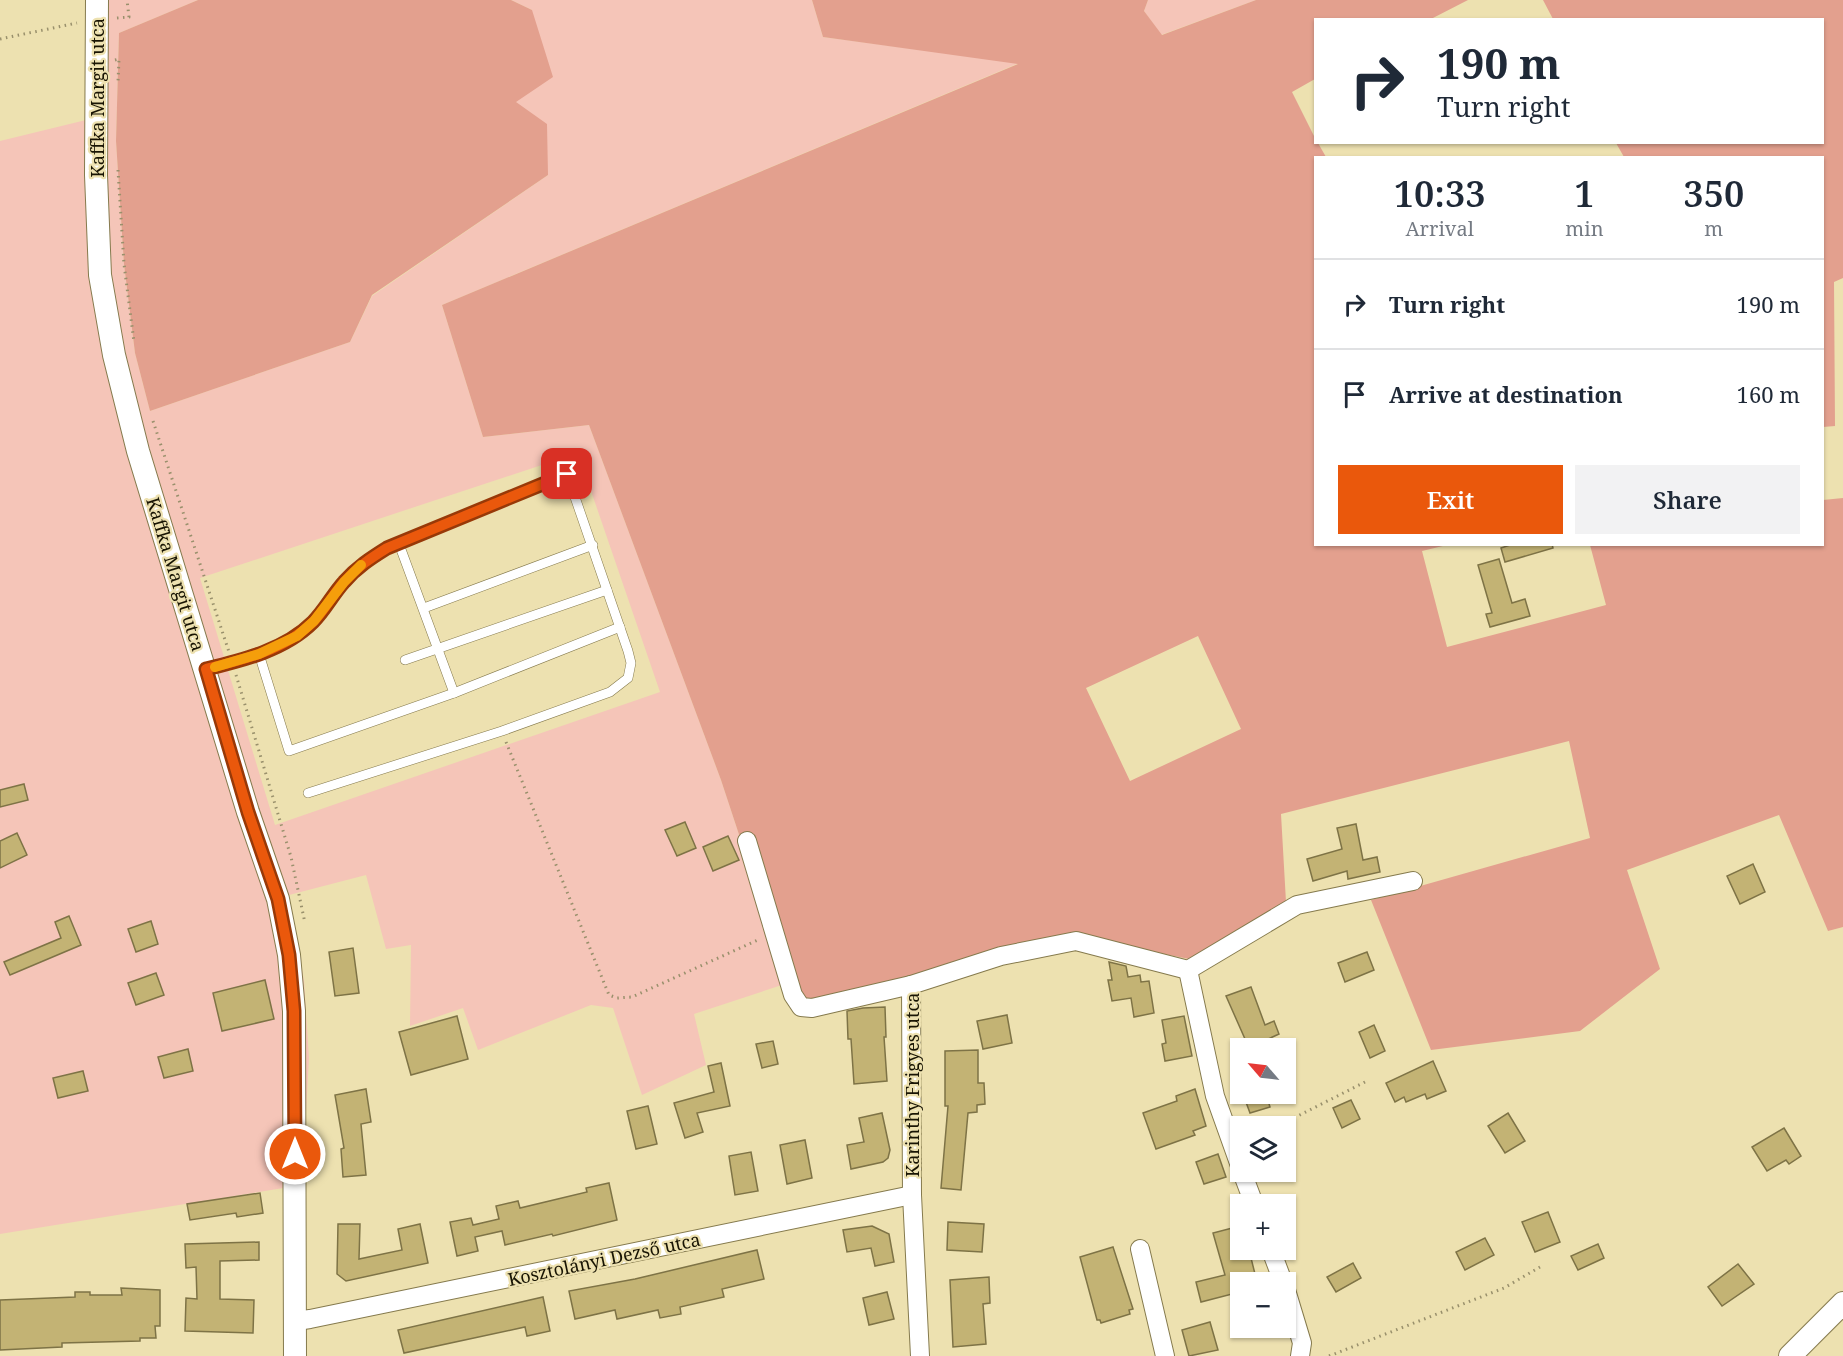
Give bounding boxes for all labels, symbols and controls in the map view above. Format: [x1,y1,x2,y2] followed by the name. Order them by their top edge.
[85,18,109,178] street label: Kaffka Margit utca
[1437,34,1561,91] text: 190 m
[1338,42,1416,120] icon: right
[1437,88,1570,125] text: Turn right
[1394,169,1486,218] text: 10:33
[1574,169,1595,218] text: 1
[1683,169,1744,218] text: 350
[1405,215,1474,242] text: Arrival
[1565,215,1604,242] text: min
[1704,215,1723,242] text: m
[1338,288,1371,321] icon: right
[1389,289,1505,319] text: Turn right
[1737,289,1800,319] text: 190 m
[1338,378,1371,411] icon: arrive
[1389,379,1623,409] text: Arrive at destination
[1737,379,1800,409] text: 160 m
[541,448,592,499] pin
[550,457,583,490] icon: arrive
[1338,465,1563,534] button: Exit
[1575,465,1800,534] button: Share
[141,494,211,654] street label: Kaffka Margit utca
[900,993,924,1177] street label: Karinthy Frigyes utca
[1230,1038,1296,1104] north arrow
[1230,1038,1296,1338] map controls
[1230,1116,1296,1182] button: layers
[263,1122,327,1186] position arrow
[1230,1194,1296,1260] button: +
[506,1227,702,1291] street label: Kosztolányi Dezső utca
[1230,1272,1296,1338] button: −

